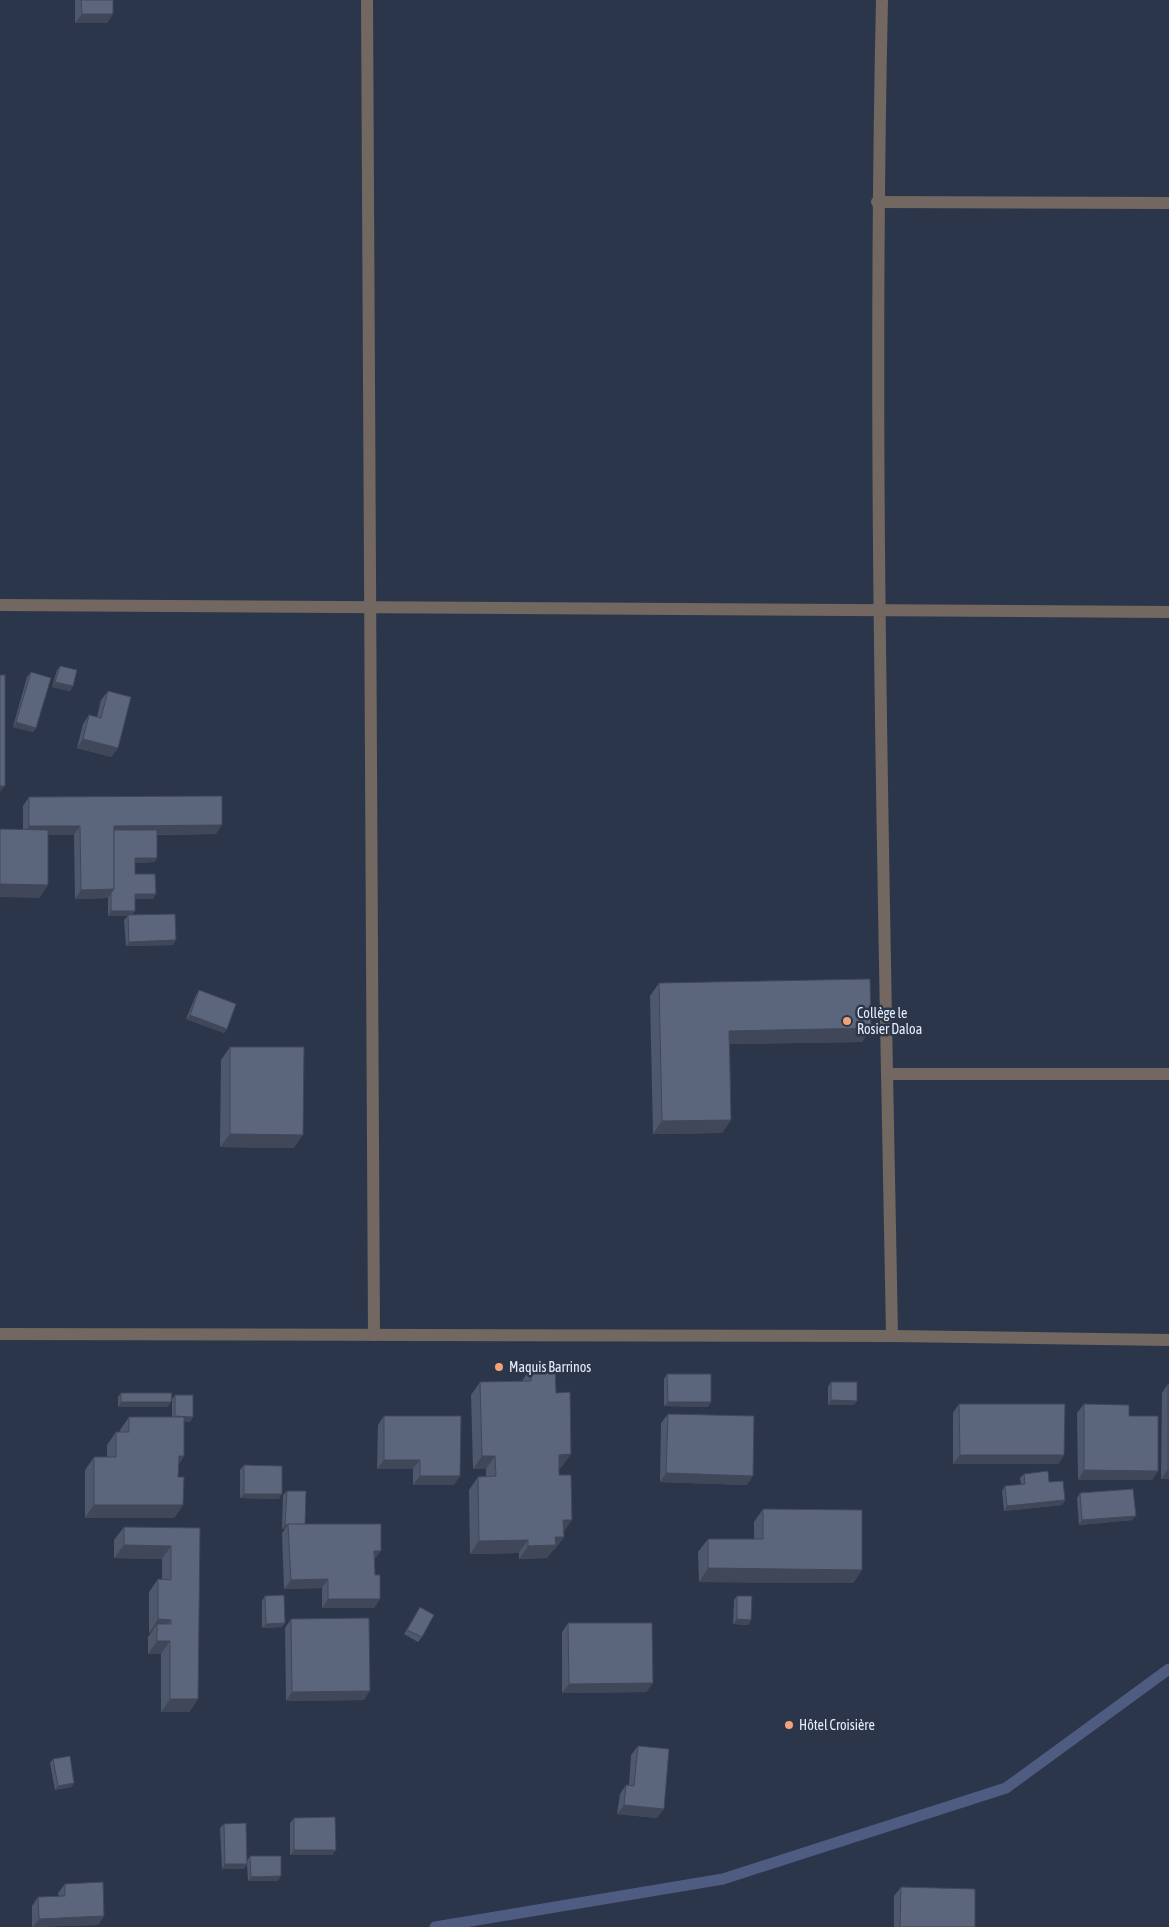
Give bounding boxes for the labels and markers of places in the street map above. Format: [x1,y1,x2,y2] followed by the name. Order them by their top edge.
[857,1005,922,1037] place label: Collège le Rosier Daloa
[841,1015,853,1027] marker: Collège le Rosier Daloa
[509,1359,591,1375] place label: Maquis Barrinos
[493,1361,505,1373] marker: Maquis Barrinos
[799,1717,875,1733] place label: Hôtel Croisière
[783,1719,795,1731] marker: Hôtel Croisière

